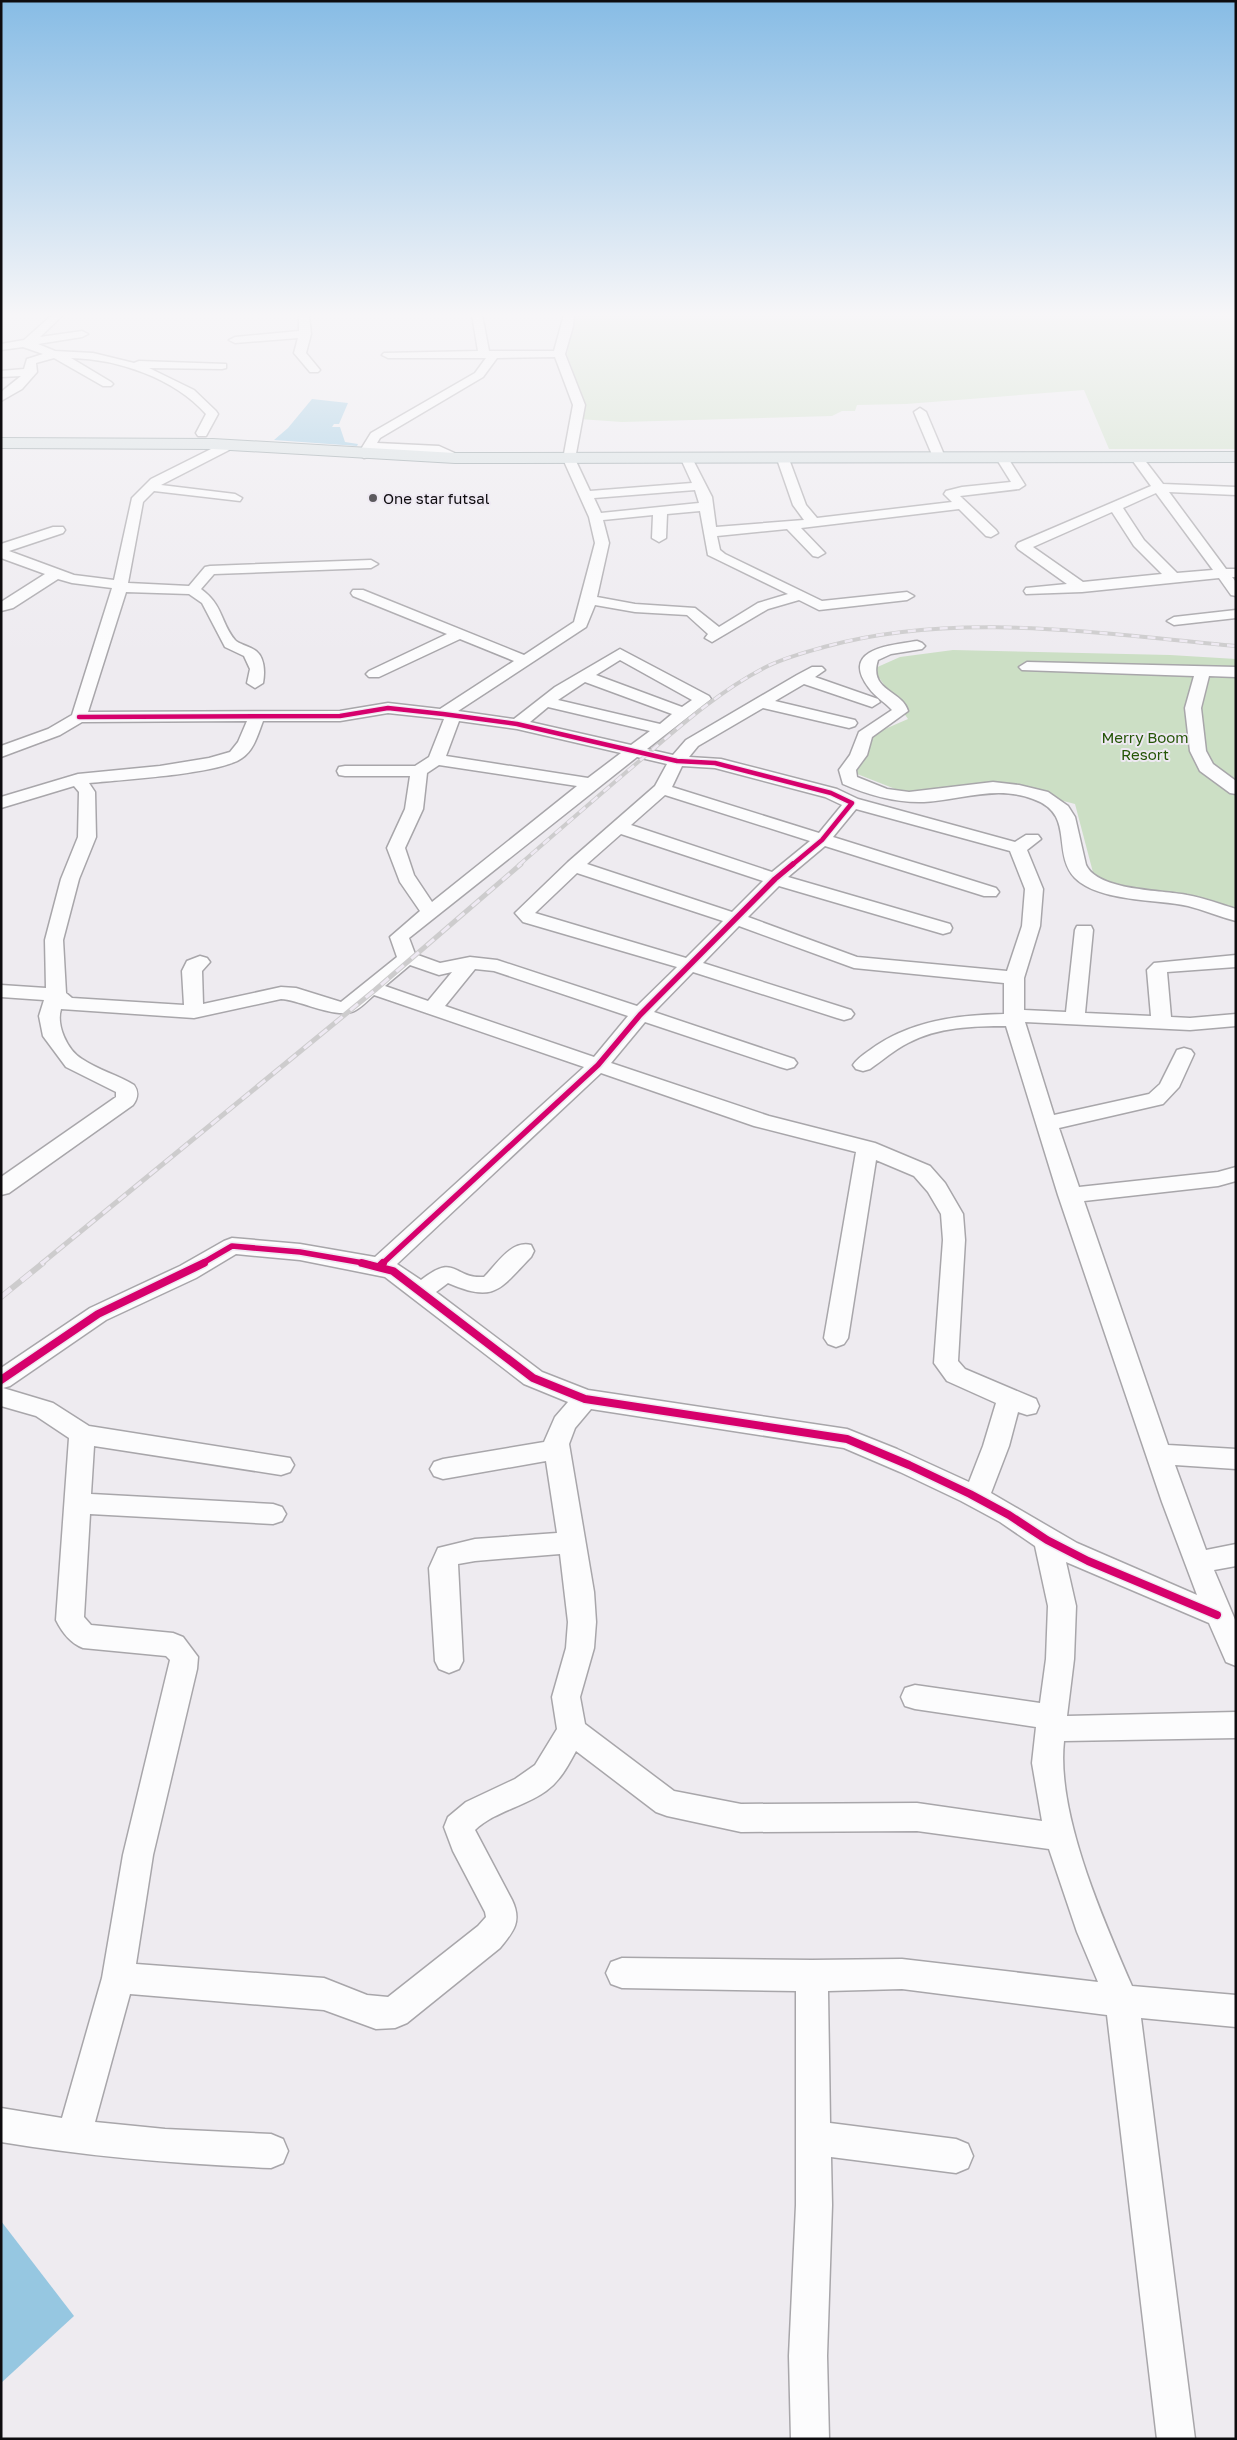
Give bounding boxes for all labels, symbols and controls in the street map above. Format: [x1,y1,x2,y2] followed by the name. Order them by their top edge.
[383,489,490,507] place label: One star futsal
[367,492,379,504] marker: One star futsal
[1101,728,1189,763] park label: Merry Boom Resort

